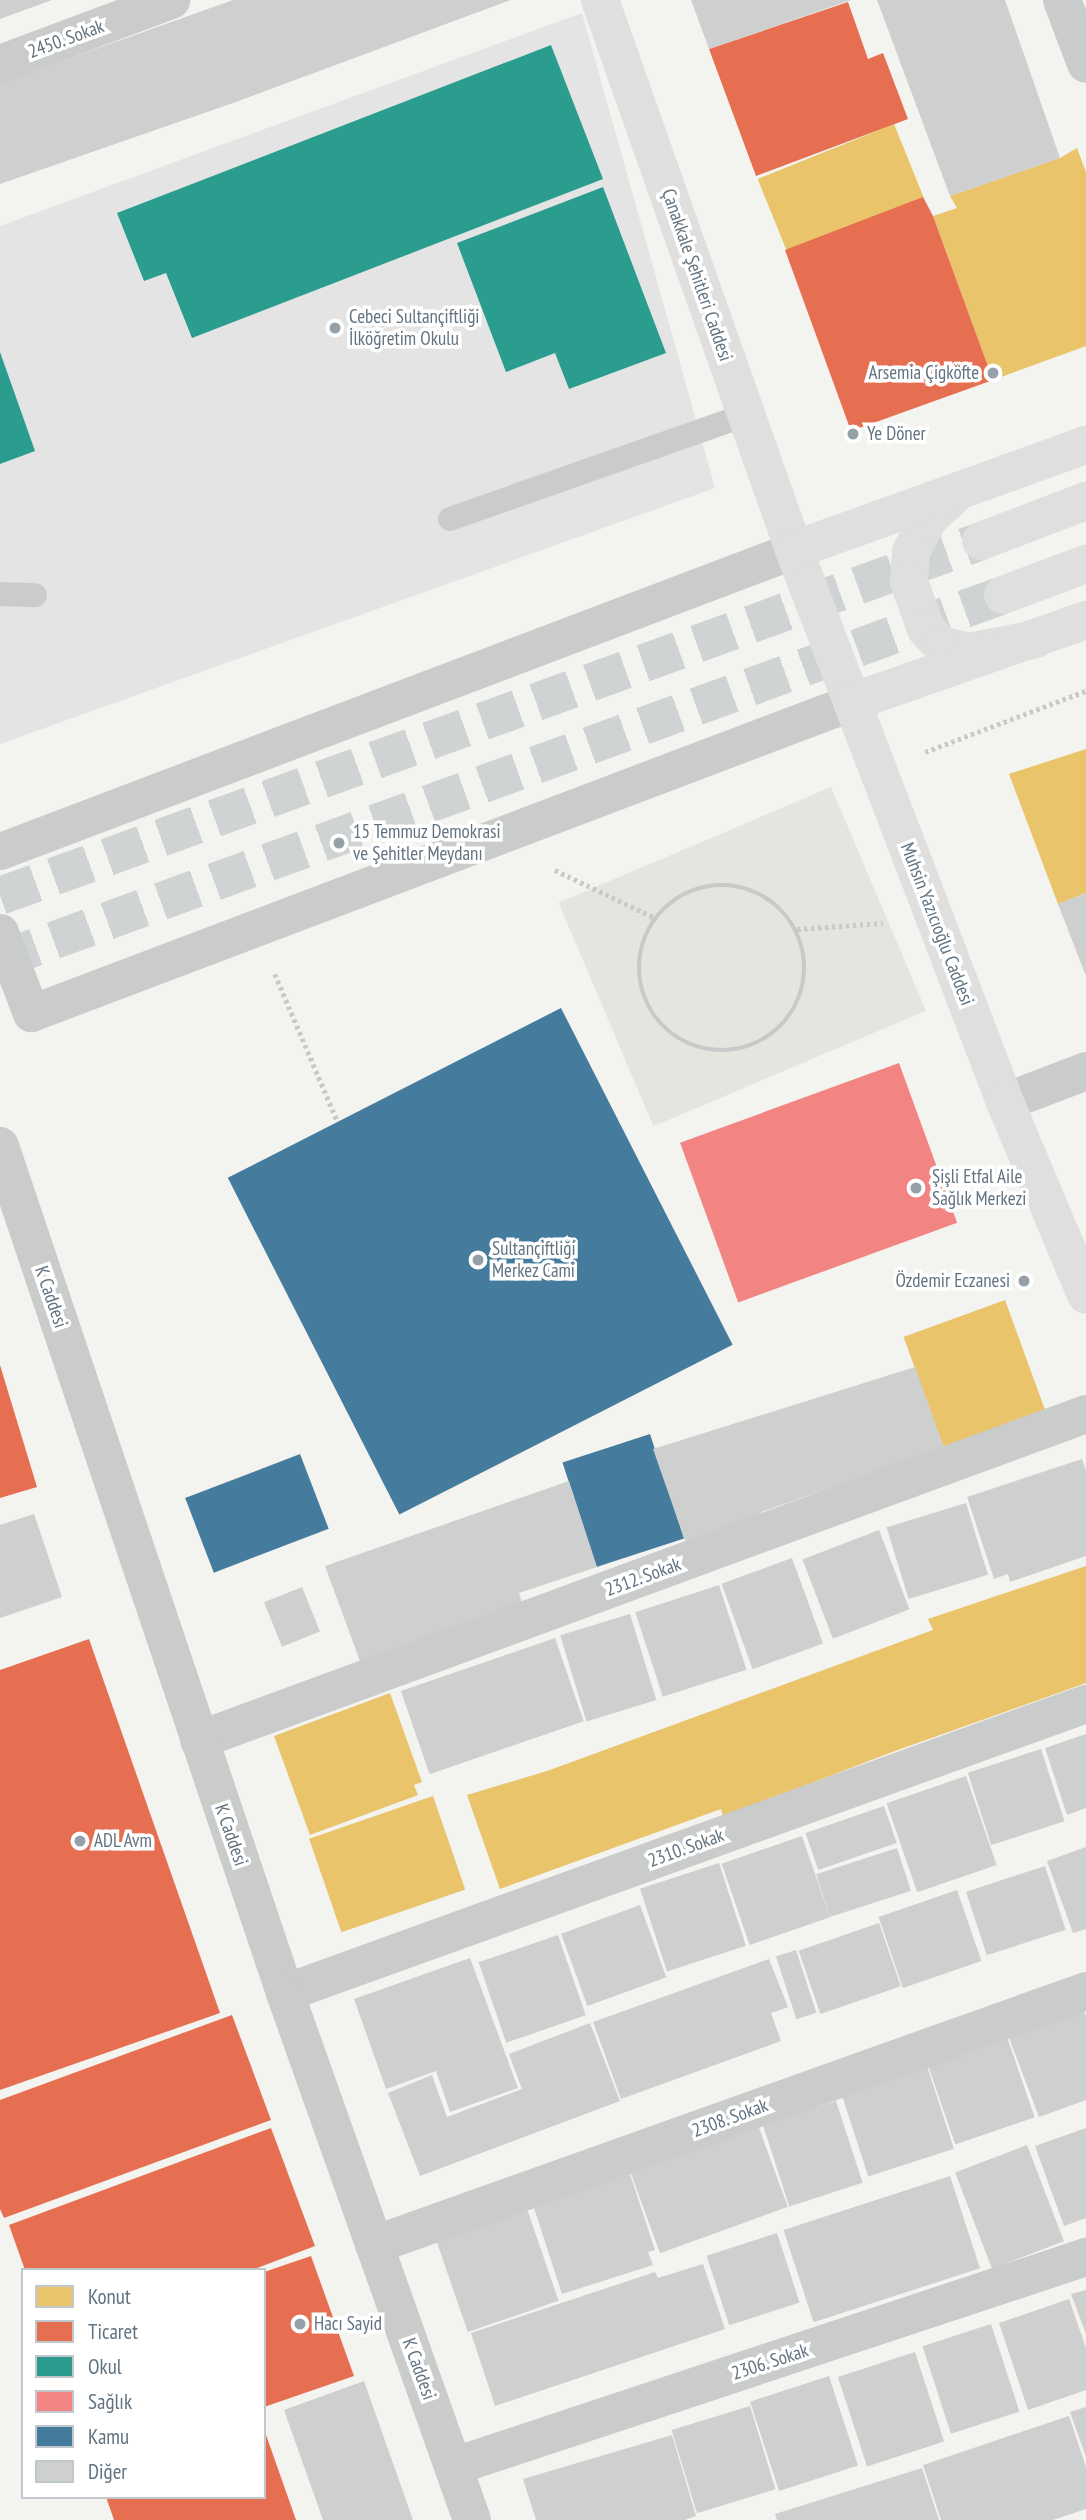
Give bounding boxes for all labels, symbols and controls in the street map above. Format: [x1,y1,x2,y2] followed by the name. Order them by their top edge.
[24,15,108,63] street label: 2450. Sokak
[657,186,737,364] street label: Çanakkale Şehitleri Caddesi
[349,306,479,350] place label: Cebeci Sultançiftliği İlköğretim Okulu
[327,320,343,336] marker: Cebeci Sultançiftliği İlköğretim Okulu
[869,362,979,384] place label: Arsemia Çigköfte
[985,365,1001,381] marker: Arsemia Çigköfte
[867,423,926,445] place label: Ye Döner
[845,426,861,442] marker: Ye Döner
[353,821,501,865] place label: 15 Temmuz Demokrasi ve Şehitler Meydanı
[331,835,347,851] marker: 15 Temmuz Demokrasi ve Şehitler Meydanı
[895,839,979,1009] street label: Muhsin Yazıcıoğlu Caddesi
[932,1166,1027,1210] place label: Şişli Etfal Aile Sağlık Merkezi
[906,1178,926,1198] marker: Şişli Etfal Aile Sağlık Merkezi
[492,1238,576,1282] place label: Sultançiftliği Merkez Cami
[470,1252,486,1268] marker: Sultançiftliği Merkez Cami
[30,1263,72,1331] street label: K Caddesi
[895,1270,1010,1292] place label: Özdemir Eczanesi
[1016,1273,1032,1289] marker: Özdemir Eczanesi
[601,1553,685,1601] street label: 2312. Sokak
[210,1801,252,1869] street label: K Caddesi
[644,1824,728,1872] street label: 2310. Sokak
[94,1830,153,1852] place label: ADL Avm
[72,1833,88,1849] marker: ADL Avm
[688,2094,772,2142] street label: 2308. Sokak
[21,2268,266,2499] legend
[88,2283,131,2310] text: Konut
[314,2313,382,2335] place label: Hacı Sayid
[292,2316,308,2332] marker: Hacı Sayid
[88,2318,138,2345] text: Ticaret
[397,2335,441,2403] street label: K Caddesi
[728,2339,812,2385] street label: 2306. Sokak
[88,2353,122,2380] text: Okul
[88,2388,132,2415] text: Sağlık
[88,2423,129,2450] text: Kamu
[88,2458,127,2485] text: Diğer

